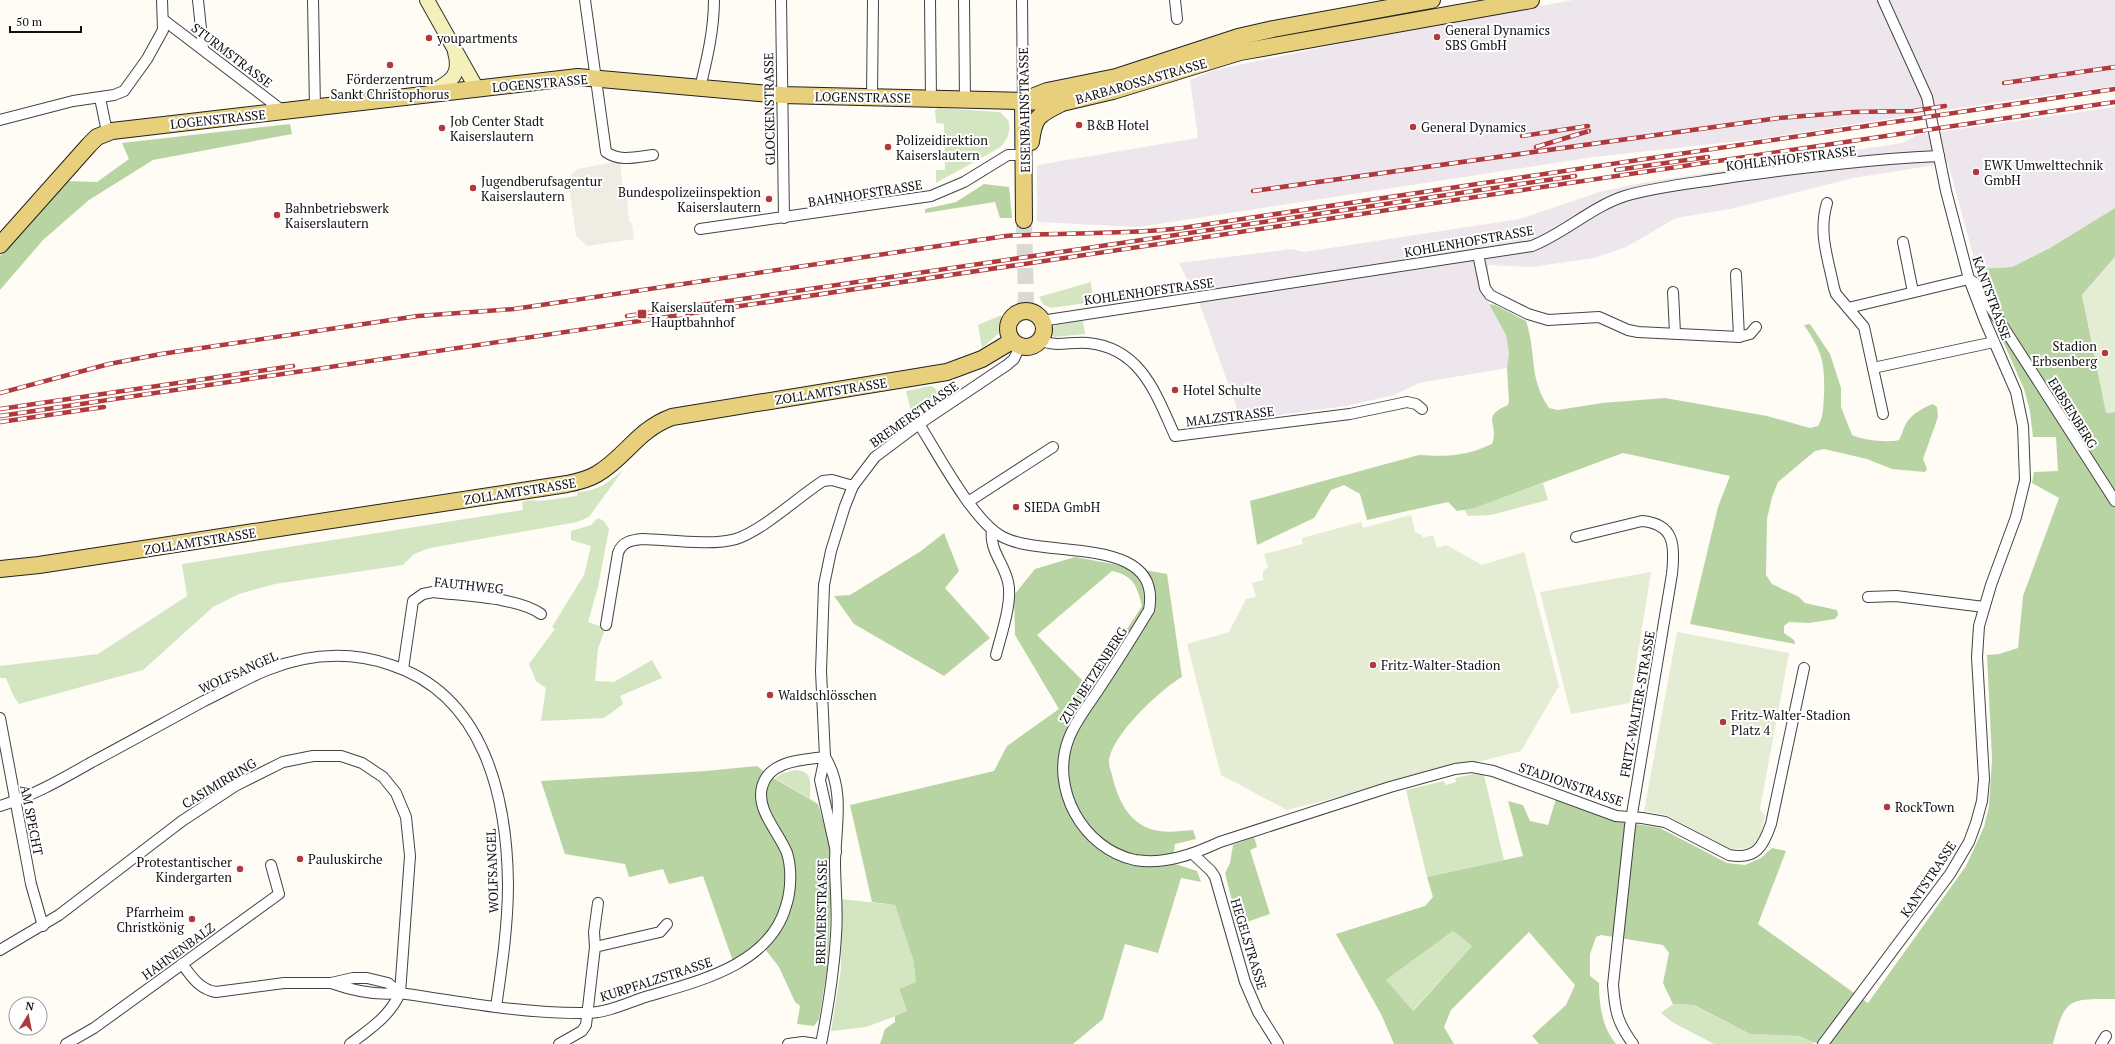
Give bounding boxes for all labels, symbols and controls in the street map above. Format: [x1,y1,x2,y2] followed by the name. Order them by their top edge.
[10,8,81,34] scale bar
[16,14,43,29] text: 50 m
[188,19,276,91] street label: STURMSTRASSE
[1445,21,1550,54] place label: General Dynamics SBS GmbH
[436,29,518,47] place label: youpartments
[1432,32,1442,42] marker: General Dynamics SBS GmbH
[424,33,434,43] marker: youpartments
[1014,47,1034,173] street label: EISENBAHNSTRASSE
[759,52,779,166] street label: GLOCKENSTRASSE
[1073,54,1209,108] street label: BARBAROSSASTRASSE
[385,60,395,70] marker: Förderzentrum Sankt Christophorus
[331,70,449,103] place label: Förderzentrum Sankt Christophorus
[491,70,589,96] street label: LOGENSTRASSE
[815,87,911,107] street label: LOGENSTRASSE
[169,105,267,133] street label: LOGENSTRASSE
[450,112,544,145] place label: Job Center Stadt Kaiserslautern
[1087,116,1149,134] place label: B&B Hotel
[1421,118,1526,136] place label: General Dynamics
[1074,120,1084,130] marker: B&B Hotel
[1408,122,1418,132] marker: General Dynamics
[437,123,447,133] marker: Job Center Stadt Kaiserslautern
[896,131,988,164] place label: Polizeidirektion Kaiserslautern
[1725,141,1857,175] street label: KOHLENHOFSTRASSE
[883,142,893,152] marker: Polizeidirektion Kaiserslautern
[1984,156,2103,189] place label: EWK Umwelttechnik GmbH
[1971,167,1981,177] marker: EWK Umwelttechnik GmbH
[481,172,602,205] place label: Jugendberufsagentur Kaiserslautern
[806,175,924,211] street label: BAHNHOFSTRASSE
[468,183,478,193] marker: Jugendberufsagentur Kaiserslautern
[618,183,761,216] place label: Bundespolizeiinspektion Kaiserslautern
[764,194,774,204] marker: Bundespolizeiinspektion Kaiserslautern
[285,199,389,232] place label: Bahnbetriebswerk Kaiserslautern
[272,210,282,220] marker: Bahnbetriebswerk Kaiserslautern
[1403,221,1535,261] street label: KOHLENHOFSTRASSE
[1968,253,2016,343] street label: KANTSTRASSE
[1083,273,1215,309] street label: KOHLENHOFSTRASSE
[651,298,736,331] place label: Kaiserslautern Hauptbahnhof
[636,308,648,320] marker: Kaiserslautern Hauptbahnhof
[2032,337,2097,370] place label: Stadion Erbsenberg
[2100,348,2110,358] marker: Stadion Erbsenberg
[774,373,888,409] street label: ZOLLAMTSTRASSE
[2044,374,2102,452] street label: ERBSENBERG
[866,377,962,451] street label: BREMERSTRASSE
[1183,381,1261,399] place label: Hotel Schulte
[1170,385,1180,395] marker: Hotel Schulte
[1185,402,1275,430] street label: MALZSTRASSE
[463,473,577,509] street label: ZOLLAMTSTRASSE
[1024,498,1101,516] place label: SIEDA GmbH
[1011,502,1021,512] marker: SIEDA GmbH
[143,523,257,559] street label: ZOLLAMTSTRASSE
[433,572,505,598] street label: FAUTHWEG
[1055,623,1131,727] street label: ZUM BETZENBERG
[1615,629,1659,779] street label: FRITZ-WALTER-STRASSE
[196,647,280,697] street label: WOLFSANGEL
[1381,656,1501,674] place label: Fritz-Walter-Stadion
[1368,660,1378,670] marker: Fritz-Walter-Stadion
[778,686,877,704] place label: Waldschlösschen
[765,690,775,700] marker: Waldschlösschen
[1731,706,1851,739] place label: Fritz-Walter-Stadion Platz 4
[1718,717,1728,727] marker: Fritz-Walter-Stadion Platz 4
[178,754,260,812] street label: CASIMIRRING
[1516,758,1626,810] street label: STADIONSTRASSE
[16,783,48,857] street label: AM SPECHT
[1895,798,1955,816] place label: RockTown
[1882,802,1892,812] marker: RockTown
[482,828,502,914] street label: WOLFSANGEL
[1896,837,1960,921] street label: KANTSTRASSE
[308,850,383,868] place label: Pauluskirche
[137,853,232,886] place label: Protestantischer Kindergarten
[295,854,305,864] marker: Pauluskirche
[811,860,831,964] street label: BREMERSTRASSE
[235,864,245,874] marker: Protestantischer Kindergarten
[1227,896,1271,992] street label: HEGELSTRASSE
[116,903,184,936] place label: Pfarrheim Christkönig
[187,914,197,924] marker: Pfarrheim Christkönig
[138,918,218,984] street label: HAHNENBALZ
[598,952,714,1006] street label: KURPFALZSTRASSE
[8,996,48,1036] north arrow
[24,999,36,1014] text: N

